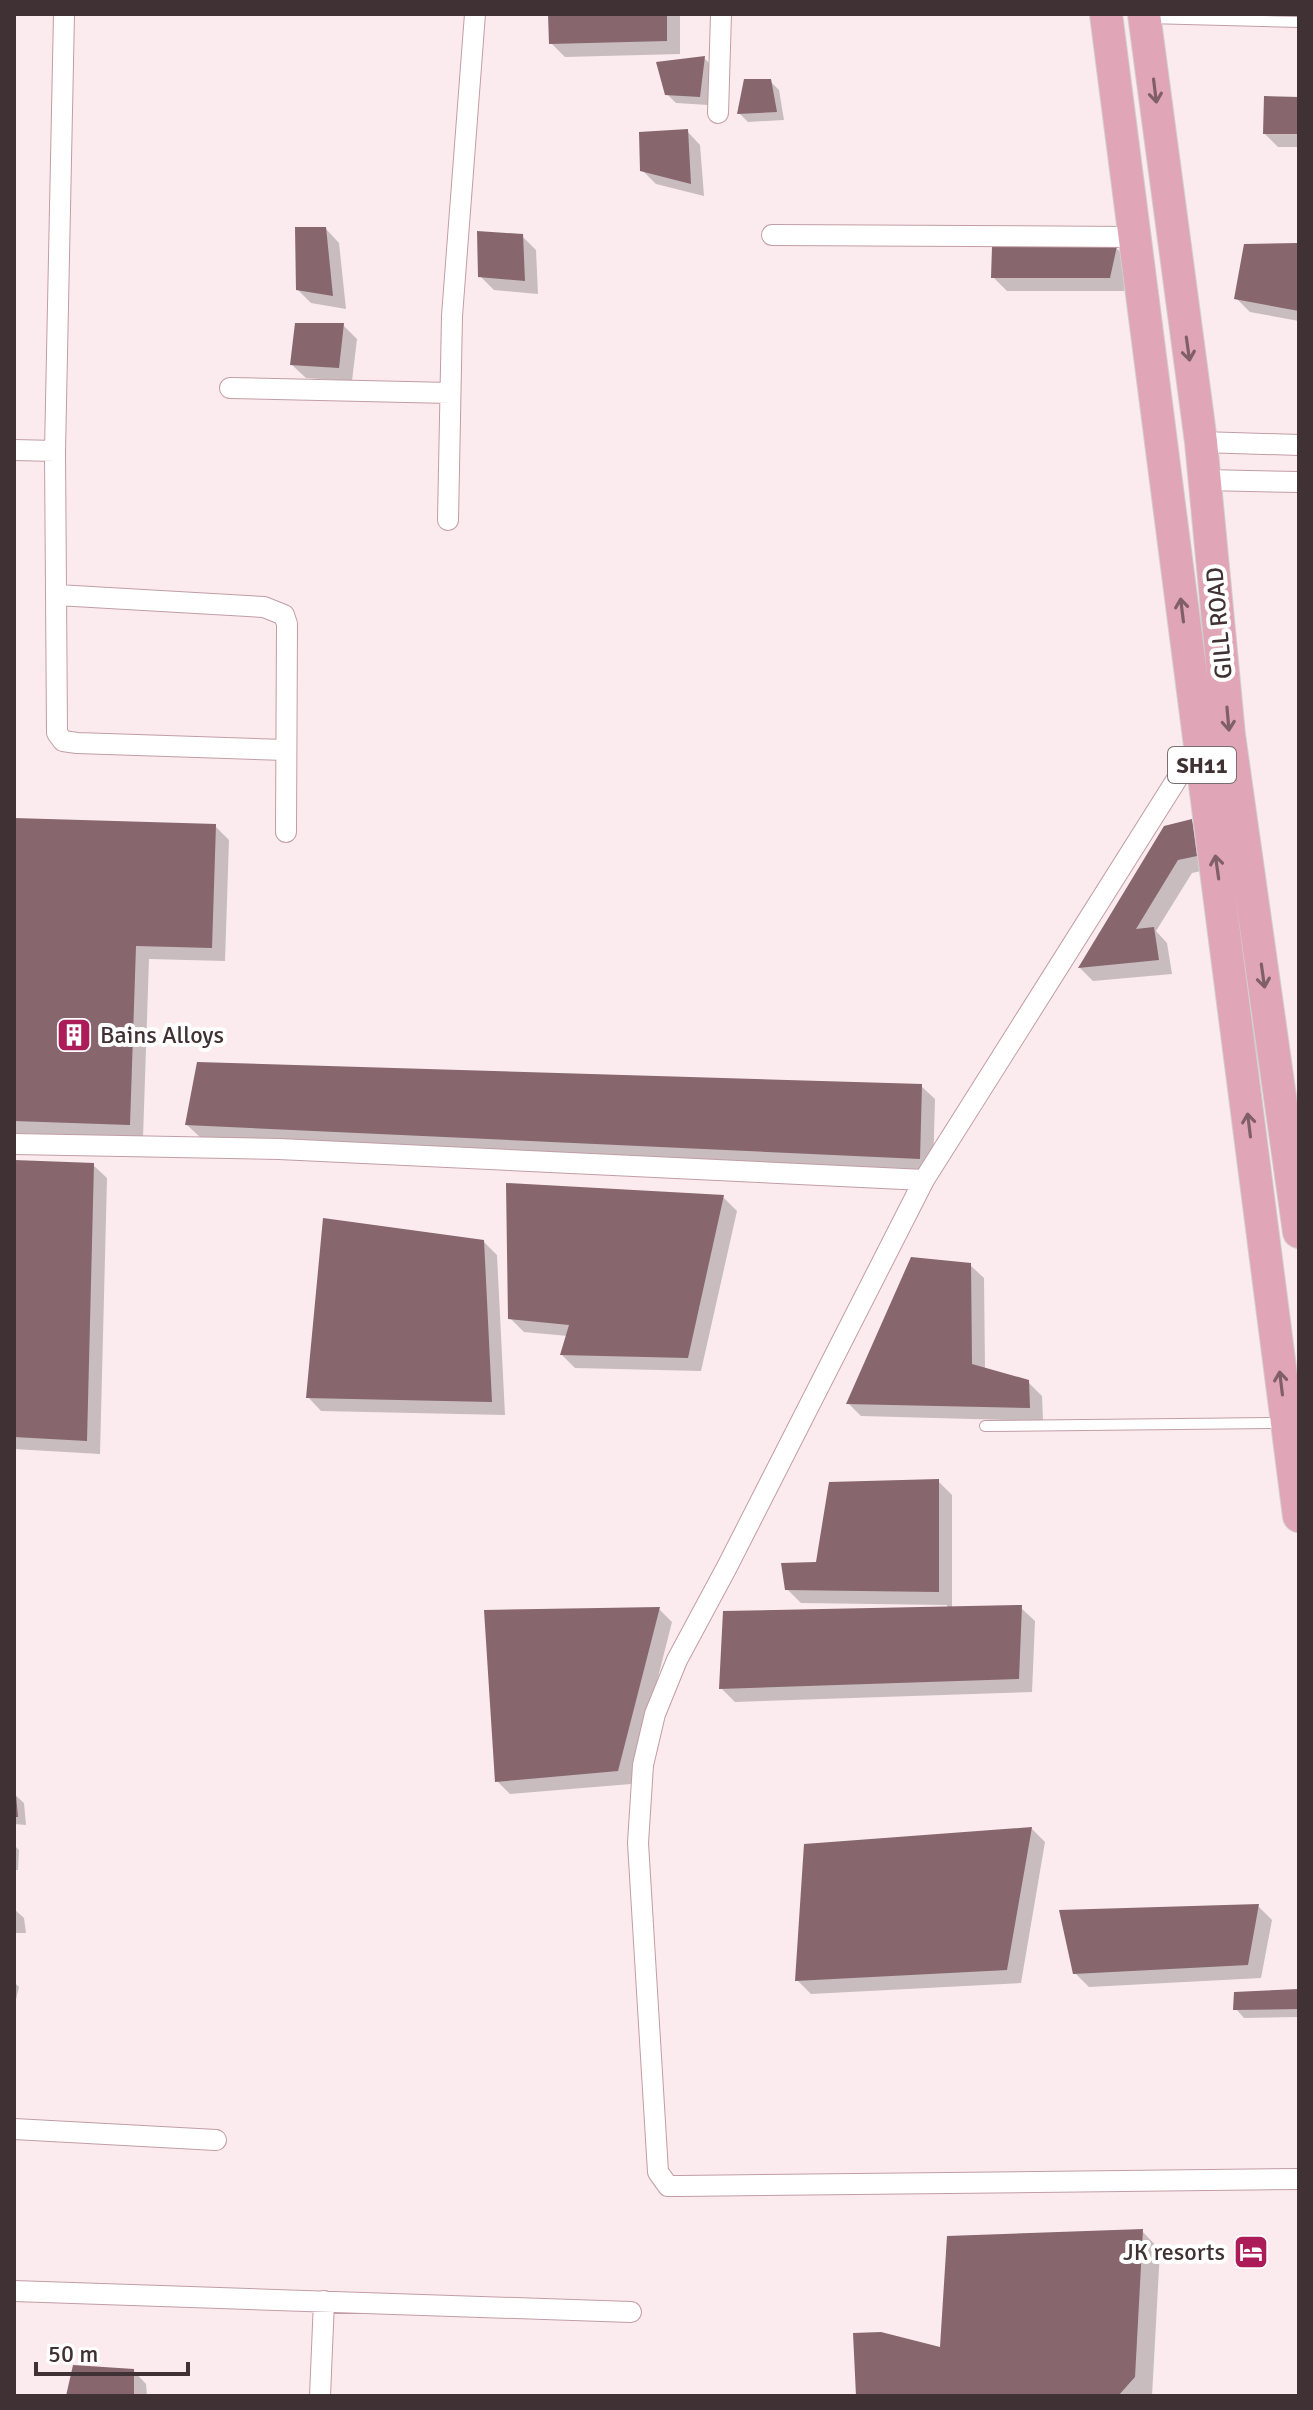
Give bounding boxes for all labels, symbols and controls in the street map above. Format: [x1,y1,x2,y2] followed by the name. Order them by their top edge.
[1148,78,1163,103] one-way arrow
[1181,336,1196,361] one-way arrow
[1199,566,1239,680] street label: GILL ROAD
[1175,597,1190,624] one-way arrow
[1220,705,1235,732] one-way arrow
[1168,747,1236,783] road number: SH11
[1209,855,1224,881] one-way arrow
[1256,963,1271,989] one-way arrow
[55,1016,93,1054] building icon: Bains Alloys
[100,1020,224,1050] place label: Bains Alloys
[1242,1112,1257,1139] one-way arrow
[1273,1371,1288,1397] one-way arrow
[1232,2233,1270,2271] hotel icon: JK resorts
[1123,2237,1225,2267] place label: JK resorts
[36,2326,188,2376] scale bar
[48,2339,98,2369] text: 50 m

